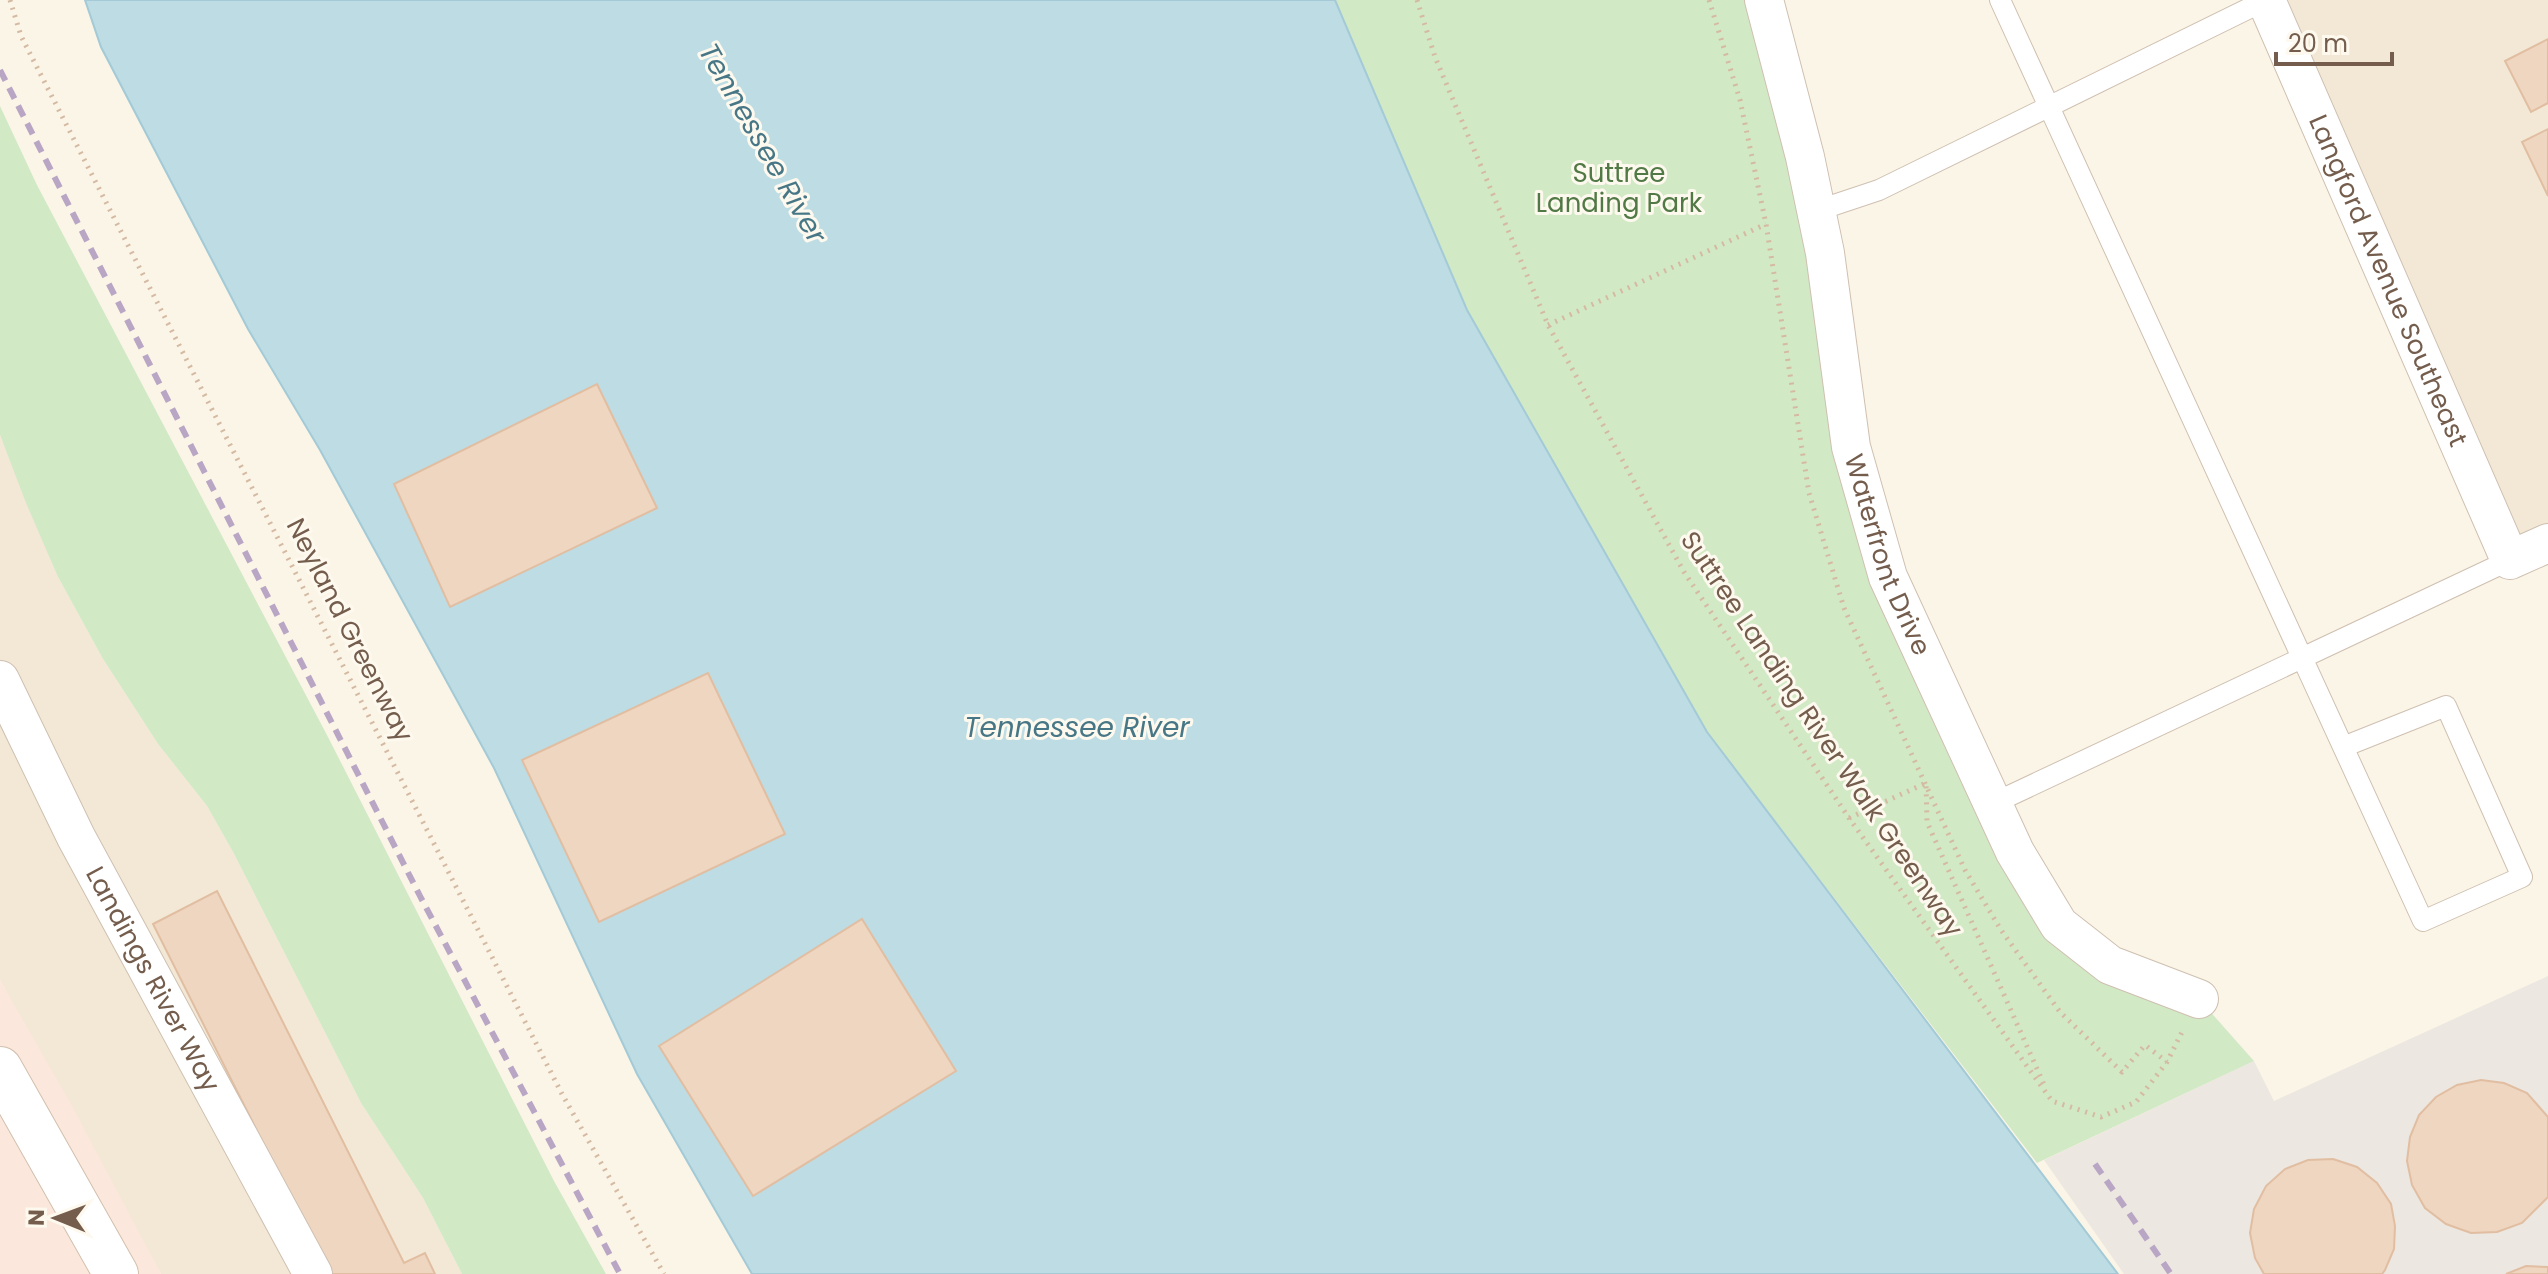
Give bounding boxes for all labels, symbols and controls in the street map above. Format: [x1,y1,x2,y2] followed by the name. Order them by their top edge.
[2276,16,2392,66] scale bar
[2288,27,2348,60] text: 20 m
[689,36,836,251] water label: Tennessee River
[2300,109,2476,452] street label: Langford Avenue Southeast
[1536,155,1703,221] park label: Suttree Landing Park
[1836,450,1940,661] street label: Waterfront Drive
[278,512,422,748] street label: Neyland Greenway
[1672,524,1972,944] street label: Suttree Landing River Walk Greenway
[964,708,1190,747] water label: Tennessee River
[77,860,229,1098] street label: Landings River Way
[16,1178,96,1258] north arrow
[21,1209,52,1226] text: N

